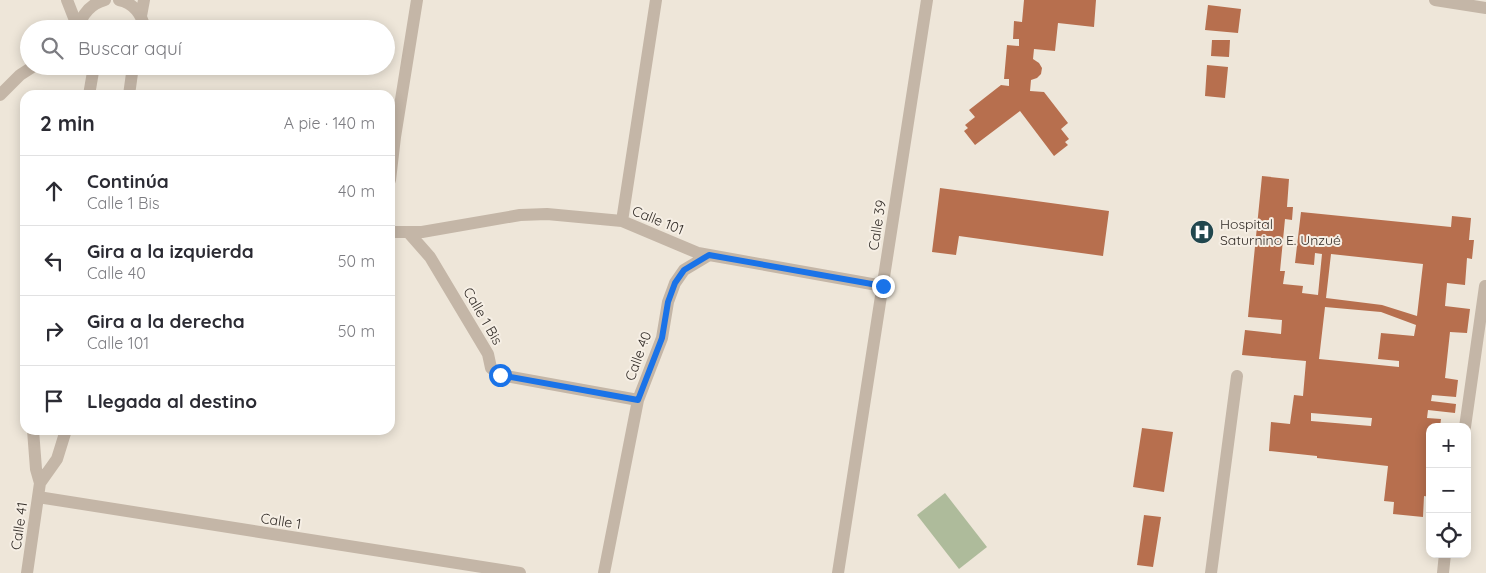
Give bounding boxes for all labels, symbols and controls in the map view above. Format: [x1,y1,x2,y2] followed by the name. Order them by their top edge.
[20,20,395,75] search box
[38,34,66,62] icon: search
[78,36,182,60] text: Buscar aquí
[40,110,95,136] text: 2 min
[284,113,375,133] text: A pie · 140 m
[87,169,169,193] text: Continúa
[40,177,68,205] icon: ahead
[338,181,375,201] text: 40 m
[87,193,159,213] text: Calle 1 Bis
[864,198,890,252] street label: Calle 39
[629,201,687,239] street label: Calle 101
[1220,215,1341,249] place label: Hospital Saturnino E. Unzué
[1189,219,1215,245] hospital icon: Hospital Saturnino E. Unzué
[87,239,254,263] text: Gira a la izquierda
[40,247,68,275] icon: left
[338,251,375,271] text: 50 m
[87,263,146,283] text: Calle 40
[872,275,895,298] route end
[459,284,507,348] street label: Calle 1 Bis
[87,309,245,333] text: Gira a la derecha
[40,317,68,345] icon: right
[338,321,375,341] text: 50 m
[621,329,655,383] street label: Calle 40
[87,333,149,353] text: Calle 101
[489,364,512,387] route start
[40,387,68,415] icon: arrive
[87,389,257,413] text: Llegada al destino
[1426,423,1471,558] map controls
[1426,423,1471,468] button: +
[1426,468,1471,513] button: −
[7,501,31,551] street label: Calle 41
[259,509,303,533] street label: Calle 1
[1426,513,1471,558] button: locate

